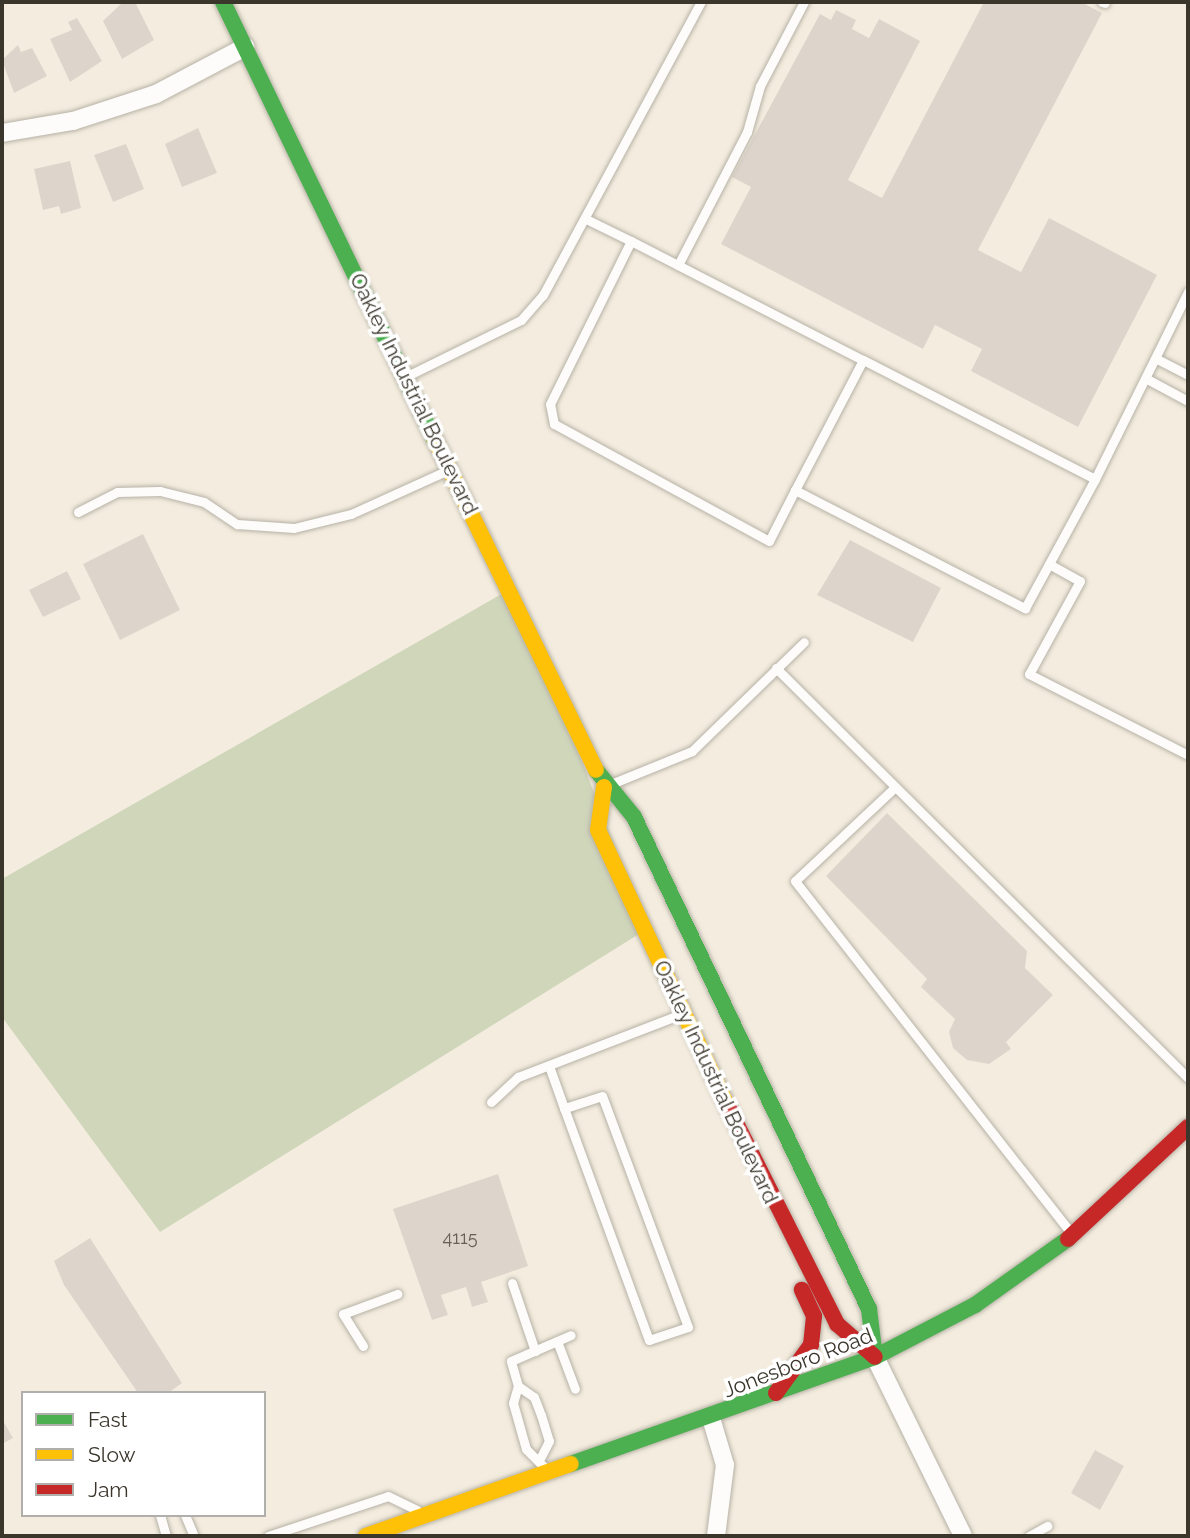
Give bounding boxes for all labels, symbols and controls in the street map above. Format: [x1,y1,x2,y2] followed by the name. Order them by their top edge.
[344,269,484,519] street label: Oakley Industrial Boulevard
[648,956,784,1208] street label: Oakley Industrial Boulevard
[442,1227,478,1249] house number: 4115
[720,1323,876,1403] street label: Jonesboro Road
[21,1391,266,1517] legend
[88,1407,128,1432] text: Fast
[88,1442,136,1467] text: Slow
[88,1477,129,1502] text: Jam

